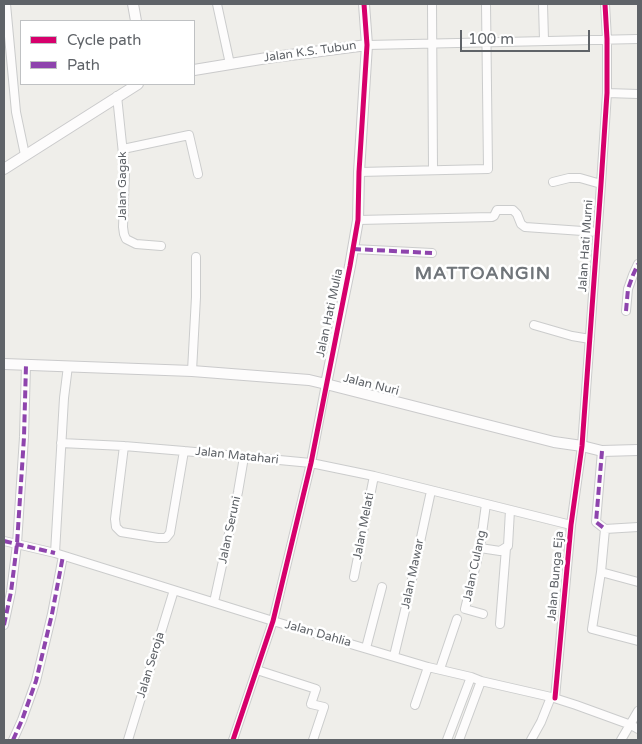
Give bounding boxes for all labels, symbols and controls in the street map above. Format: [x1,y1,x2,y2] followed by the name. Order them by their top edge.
[20,20,195,85] legend
[462,20,592,52] scale bar
[468,30,514,48] text: 100 m
[67,31,141,49] text: Cycle path
[263,38,357,66] street label: Jalan K.S. Tubun
[67,56,100,74] text: Path
[116,151,130,221] street label: Jalan Gagak
[576,199,596,293] street label: Jalan Hati Murni
[413,263,553,285] district label: MATTOANGIN
[314,267,346,359] street label: Jalan Hati Mulia
[342,371,400,399] street label: Jalan Nuri
[195,444,279,468] street label: Jalan Matahari
[350,491,378,561] street label: Jalan Melati
[216,495,244,565] street label: Jalan Seruni
[460,529,490,603] street label: Jalan Culang
[545,530,567,622] street label: Jalan Bunga Eja
[399,538,427,610] street label: Jalan Mawar
[283,618,353,650] street label: Jalan Dahlia
[134,630,168,700] street label: Jalan Seroja

